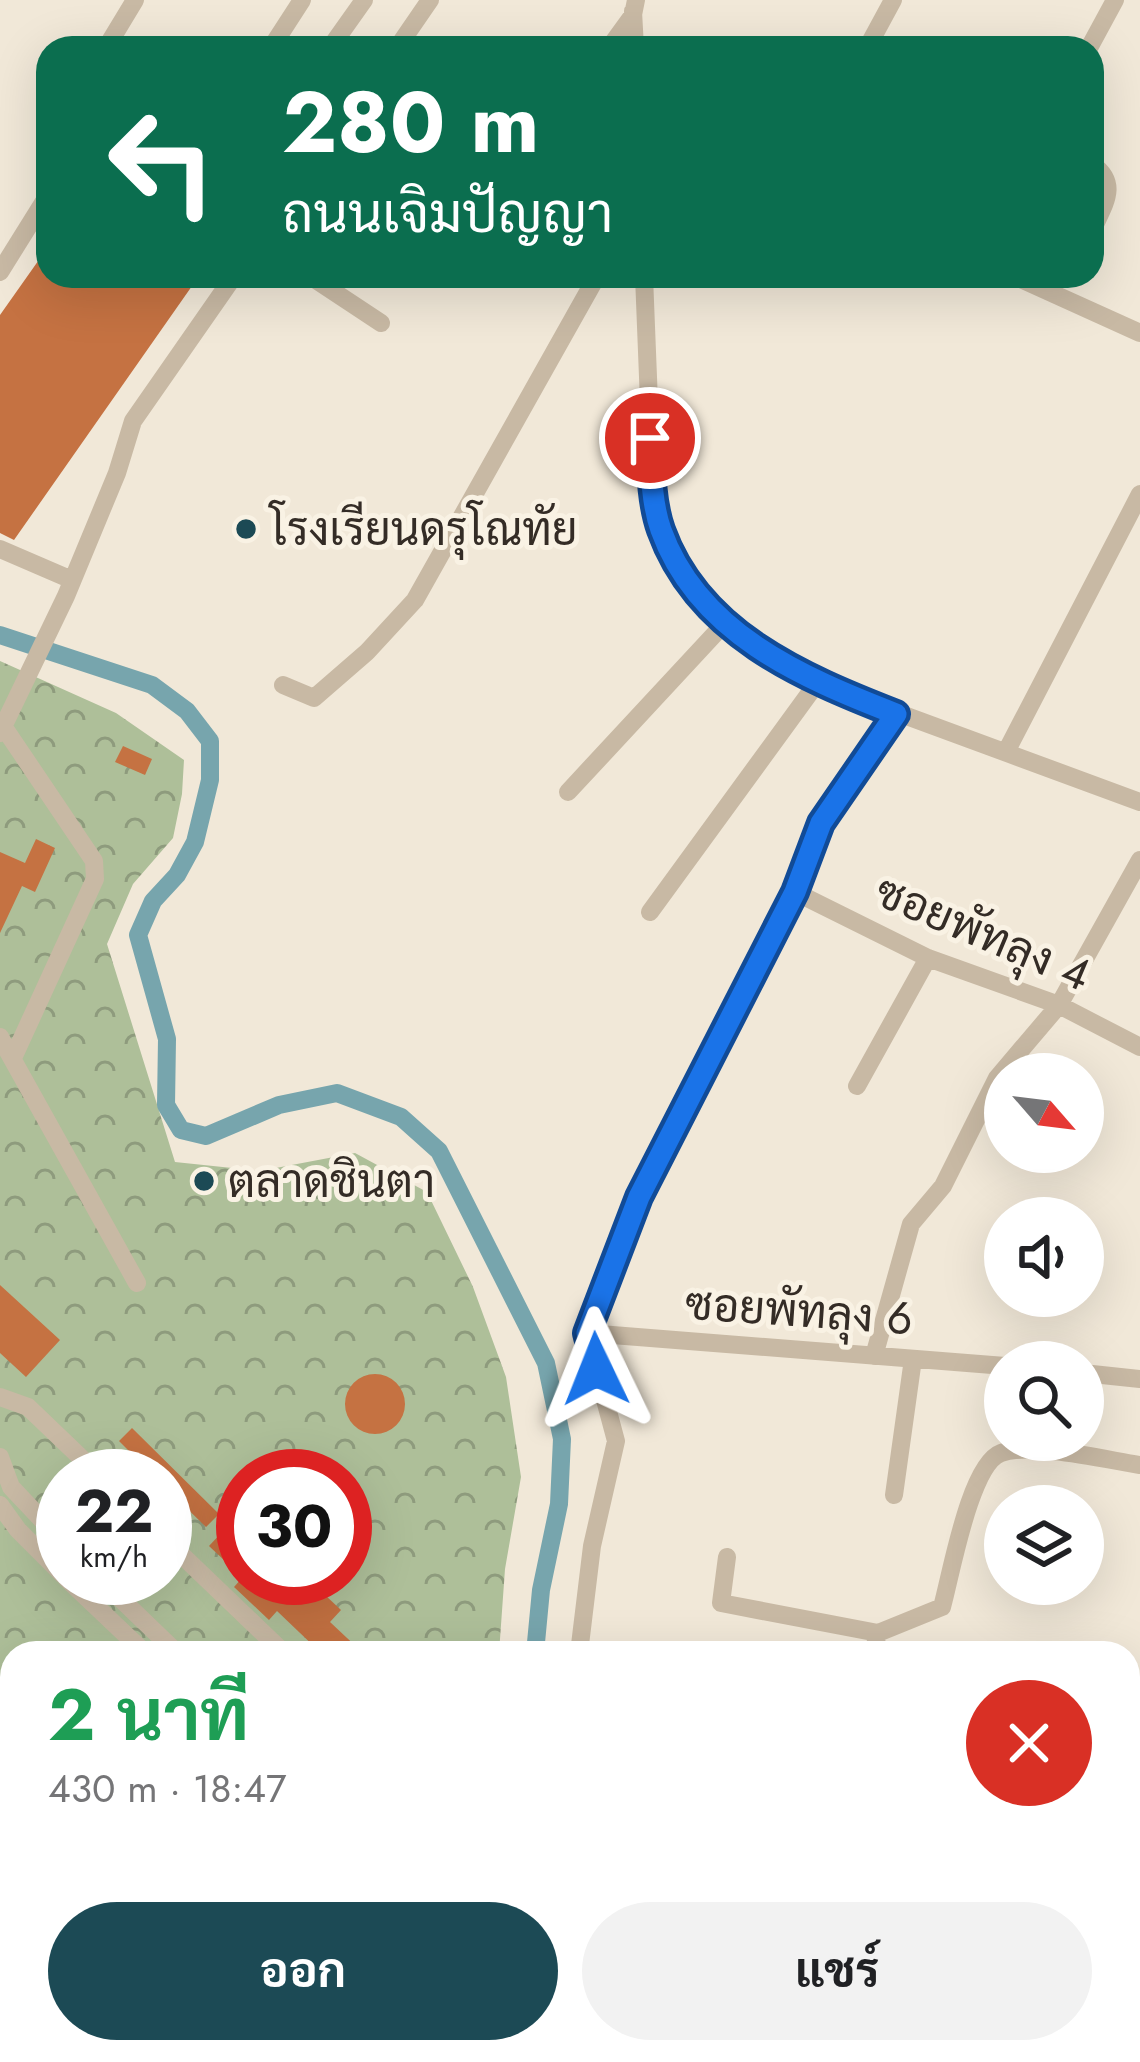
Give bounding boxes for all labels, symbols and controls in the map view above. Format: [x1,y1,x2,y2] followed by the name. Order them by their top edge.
[282,62,539,184] text: 280 m
[84,84,240,240] icon: left
[282,174,613,252] text: ถนนเจิมปัญญา
[599,387,701,489] pin
[617,405,683,471] icon: arrive
[268,497,578,562] place label: โรงเรียนดรุโณทัย
[233,516,259,542] marker: โรงเรียนดรุโณทัย
[865,859,1101,1007] street label: ซอยพัทลุง 4
[984,1053,1104,1173] north arrow
[984,1053,1104,1605] map controls
[228,1149,435,1214] place label: ตลาดชินตา
[191,1168,217,1194] marker: ตลาดชินตา
[984,1197,1104,1317] button: sound
[683,1271,915,1351] street label: ซอยพัทลุง 6
[533,1306,659,1432] position arrow
[984,1341,1104,1461] button: search
[216,1449,372,1605] speed limit sign: 30
[75,1468,153,1555] text: 22
[984,1485,1104,1605] button: layers
[80,1535,148,1578] text: km/h
[48,1663,249,1767] text: 2 นาที
[966,1680,1092,1806] button: close
[48,1760,286,1817] text: 430 m · 18:47
[48,1902,558,2040] button: ออก
[582,1902,1092,2040] button: แชร์

